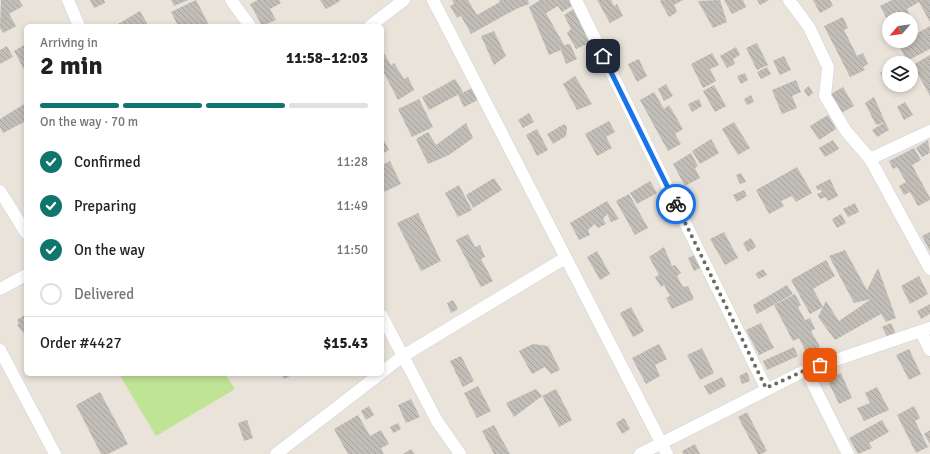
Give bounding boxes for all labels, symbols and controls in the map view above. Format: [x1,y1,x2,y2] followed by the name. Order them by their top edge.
[882,12,918,48] north arrow
[882,12,918,92] map controls
[40,35,98,51] text: Arriving in
[586,39,620,73] pin
[592,45,614,67] icon: home
[286,49,368,67] text: 11:58–12:03
[40,50,103,82] text: 2 min
[882,56,918,92] button: layers
[40,114,138,130] text: On the way · 70 m
[40,151,62,173] icon: check
[74,153,141,171] text: Confirmed
[336,154,368,170] text: 11:28
[656,184,696,224] courier
[665,193,687,215] icon: bike
[40,195,62,217] icon: check
[74,197,137,215] text: Preparing
[336,198,368,214] text: 11:49
[40,239,62,261] icon: check
[74,241,145,259] text: On the way
[336,242,368,258] text: 11:50
[74,285,134,303] text: Delivered
[40,334,122,352] text: Order #4427
[323,334,368,352] text: $15.43
[803,348,837,382] pin
[809,354,831,376] icon: bag

